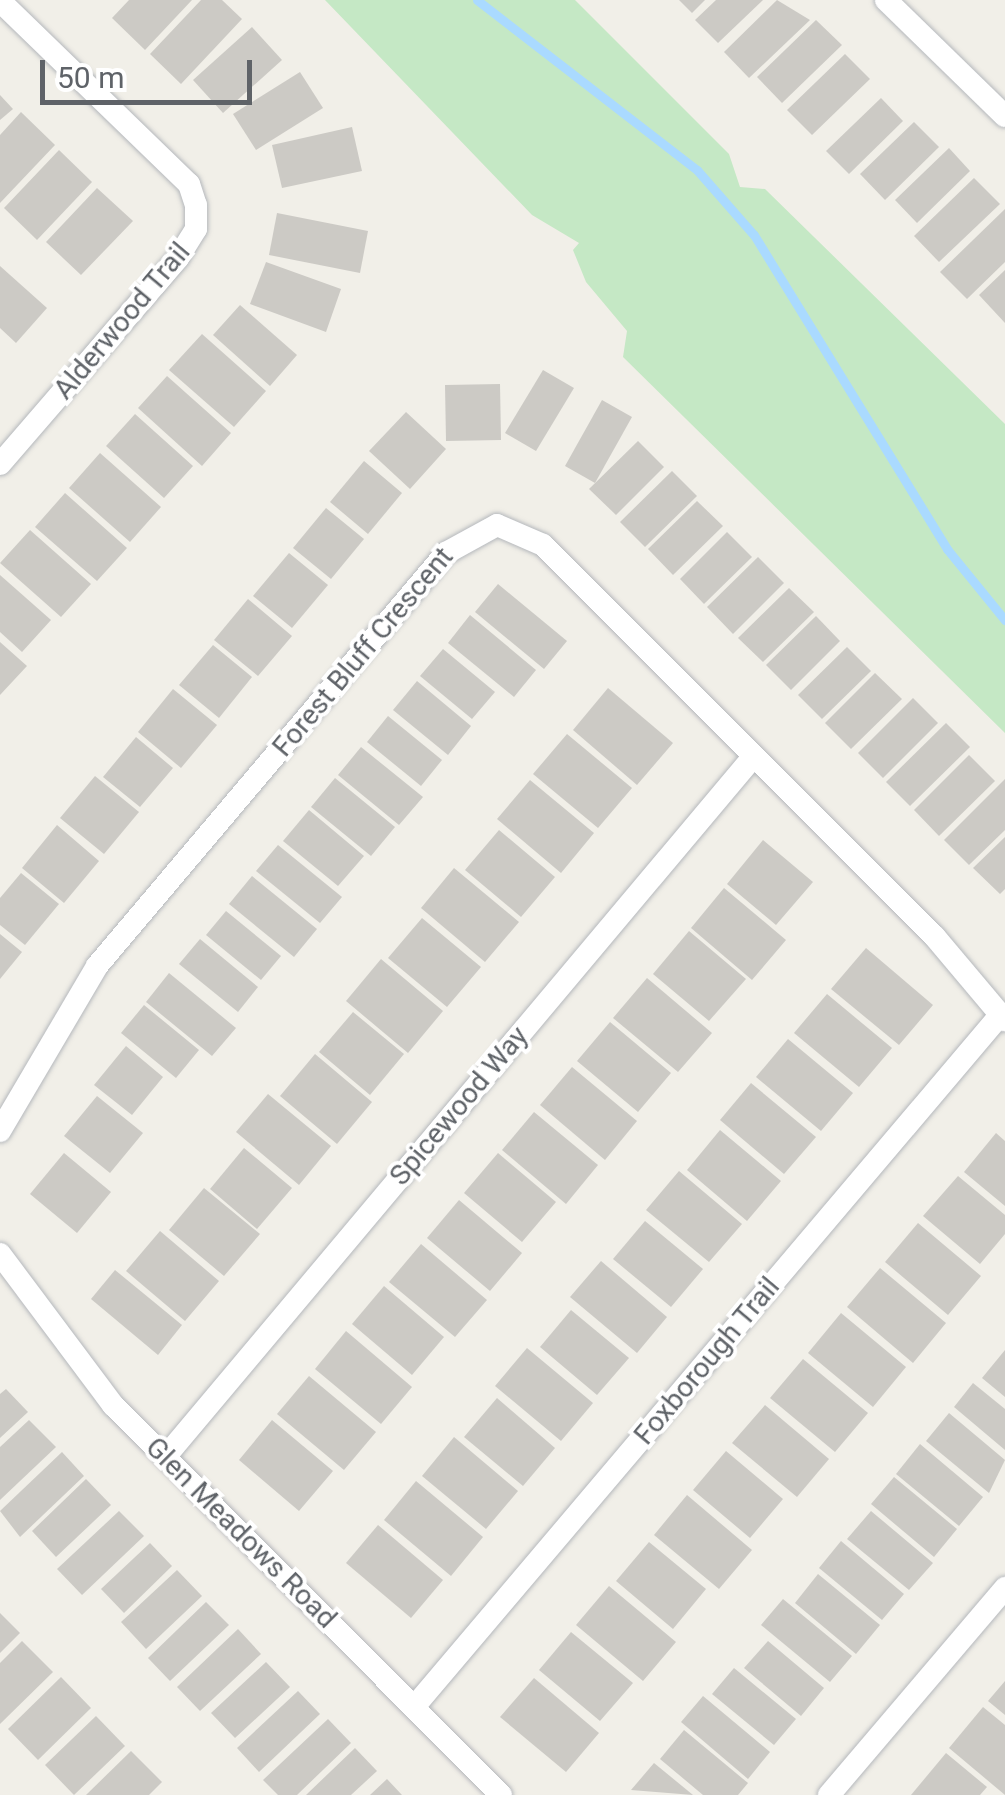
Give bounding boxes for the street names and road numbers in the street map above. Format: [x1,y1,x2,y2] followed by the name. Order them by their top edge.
[47,236,197,406] street label: Alderwood Trail
[266,541,460,763] street label: Forest Bluff Crescent
[383,1020,535,1192] street label: Spicewood Way
[627,1270,787,1452] street label: Foxborough Trail
[139,1431,343,1635] street label: Glen Meadows Road

